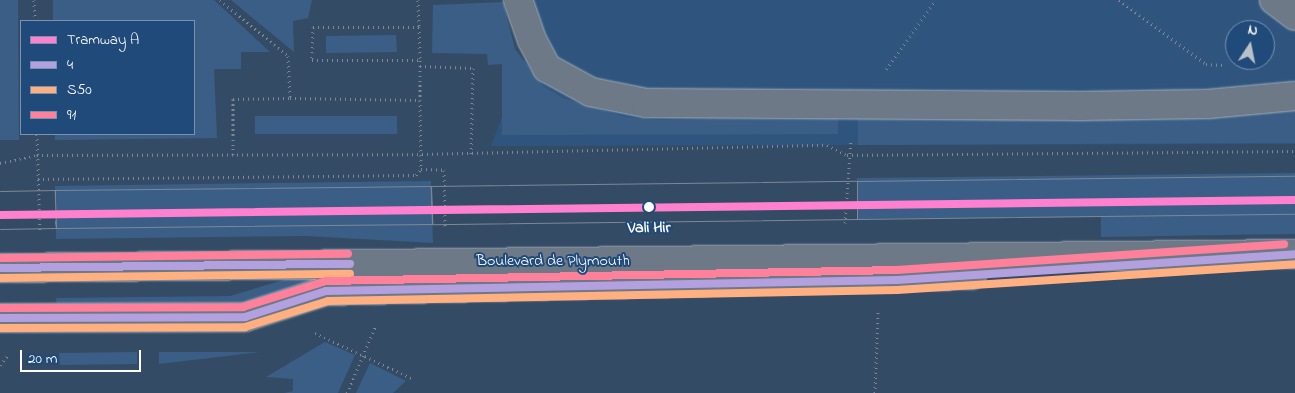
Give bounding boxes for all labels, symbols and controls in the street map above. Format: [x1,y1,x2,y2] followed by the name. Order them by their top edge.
[20,20,195,135] legend
[1225,20,1275,70] north arrow
[1246,20,1259,42] text: N
[67,29,139,51] text: Tramway A
[67,54,73,76] text: 4
[67,79,92,101] text: S50
[67,104,76,126] text: 91
[640,198,658,216] marker: Vali Hir
[628,218,670,238] place label: Vali Hir
[476,251,630,271] street label: Boulevard de Plymouth
[22,340,144,372] scale bar
[28,348,57,370] text: 20 m

